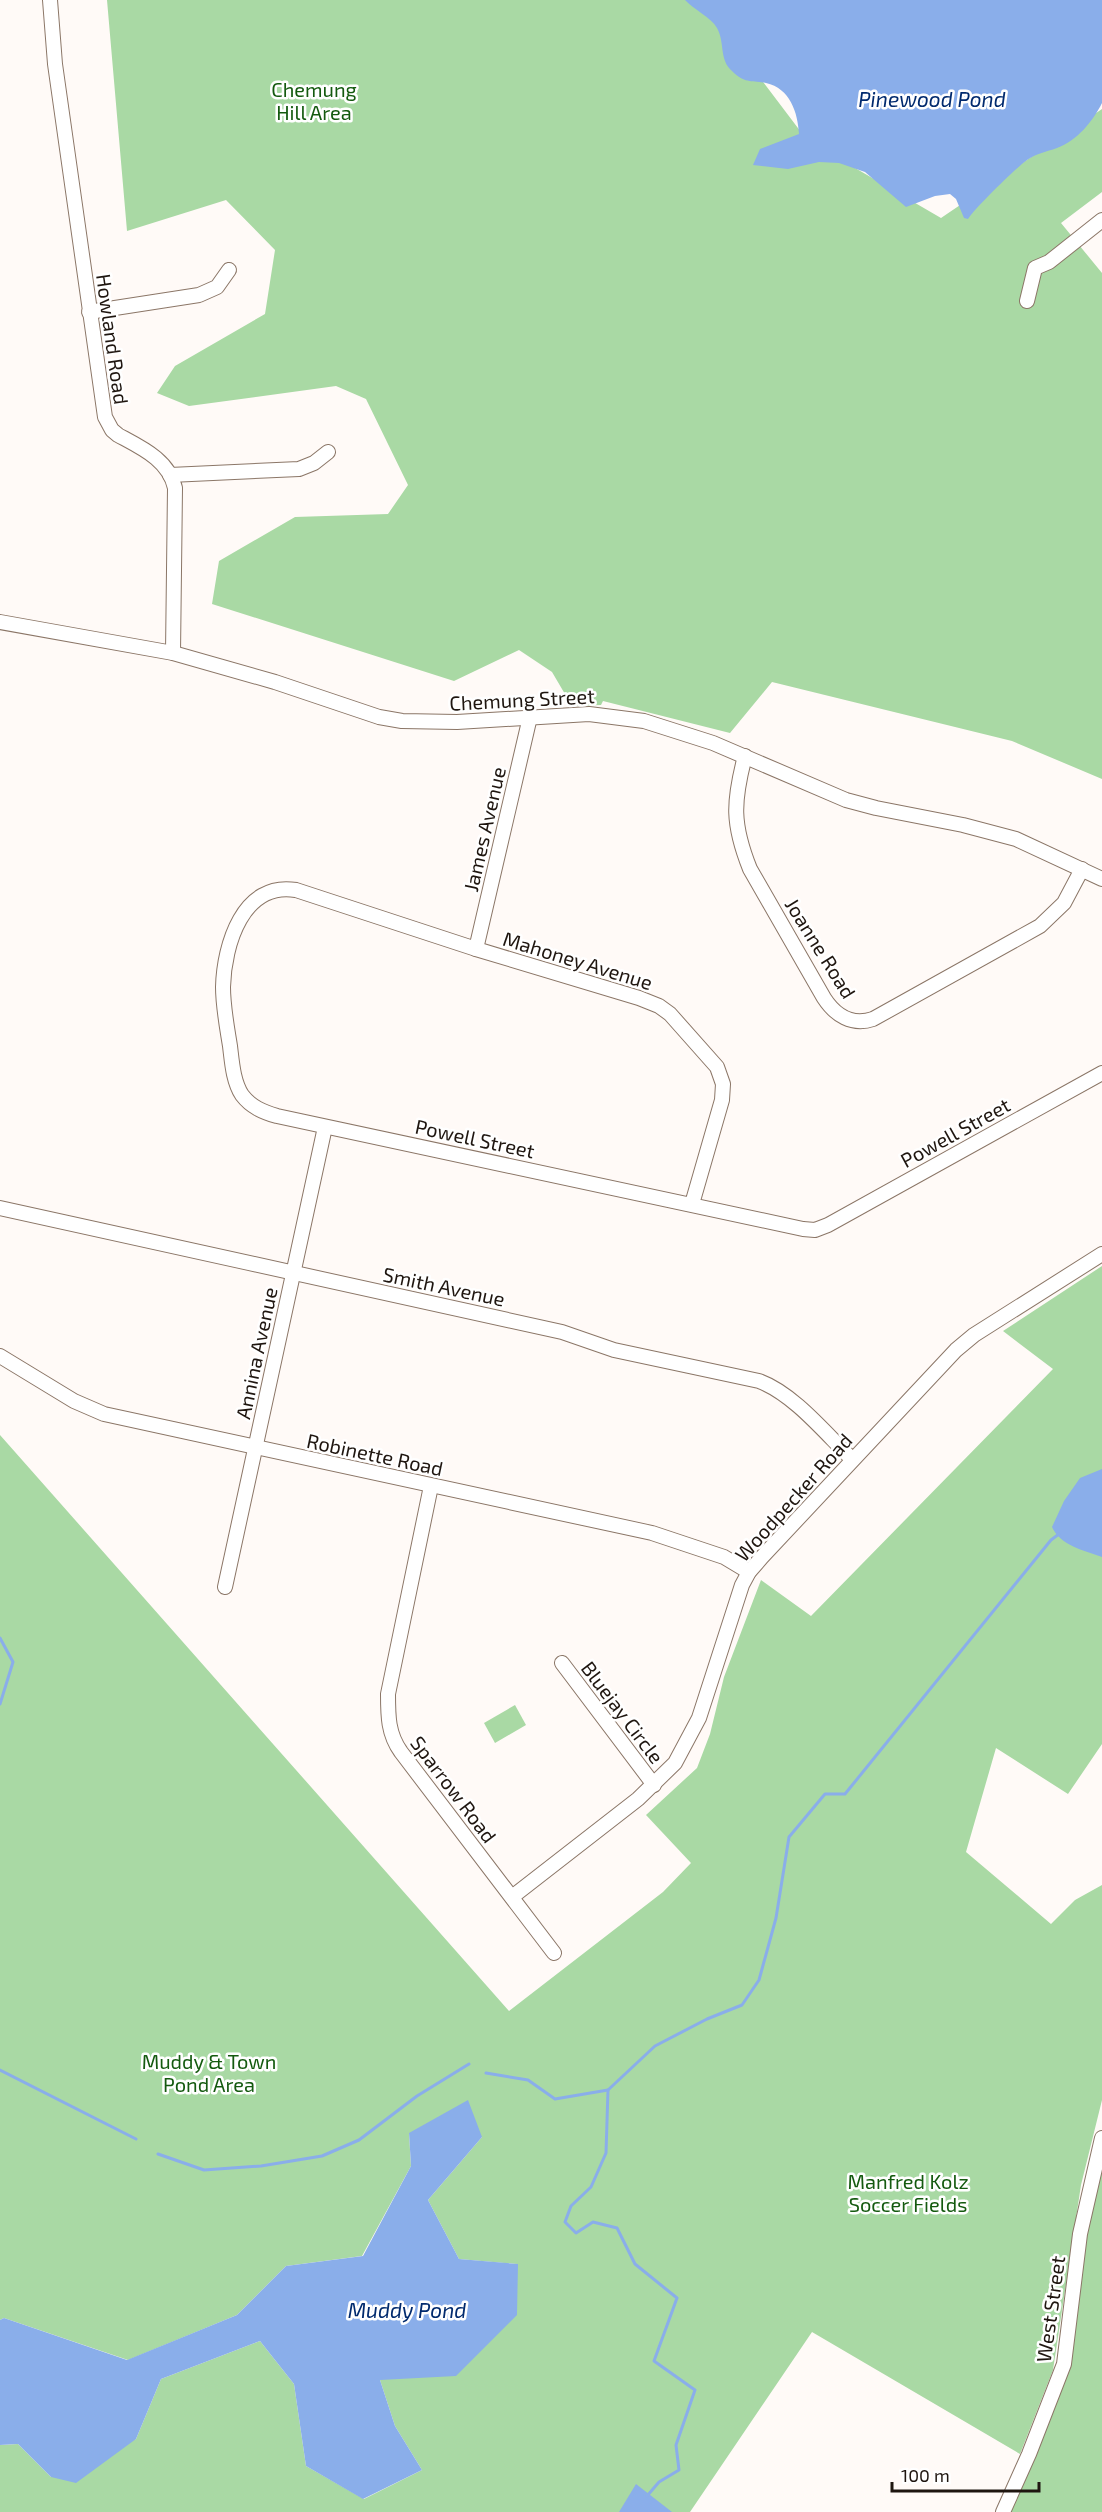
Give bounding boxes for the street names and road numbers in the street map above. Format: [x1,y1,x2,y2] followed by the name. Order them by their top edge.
[92,272,134,406] street label: Howland Road
[449,683,596,715] street label: Chemung Street
[458,764,510,894] street label: James Avenue
[781,893,861,1003] street label: Joanne Road
[500,926,656,994] street label: Mahoney Avenue
[896,1092,1014,1172] street label: Powell Street
[413,1114,537,1162] street label: Powell Street
[381,1261,507,1311] street label: Smith Avenue
[230,1285,282,1421] street label: Annina Avenue
[305,1428,445,1480] street label: Robinette Road
[729,1428,857,1566] street label: Woodpecker Road
[577,1656,669,1768] street label: Bluejay Circle
[406,1731,502,1847] street label: Sparrow Road
[1031,2254,1069,2364] street label: West Street

